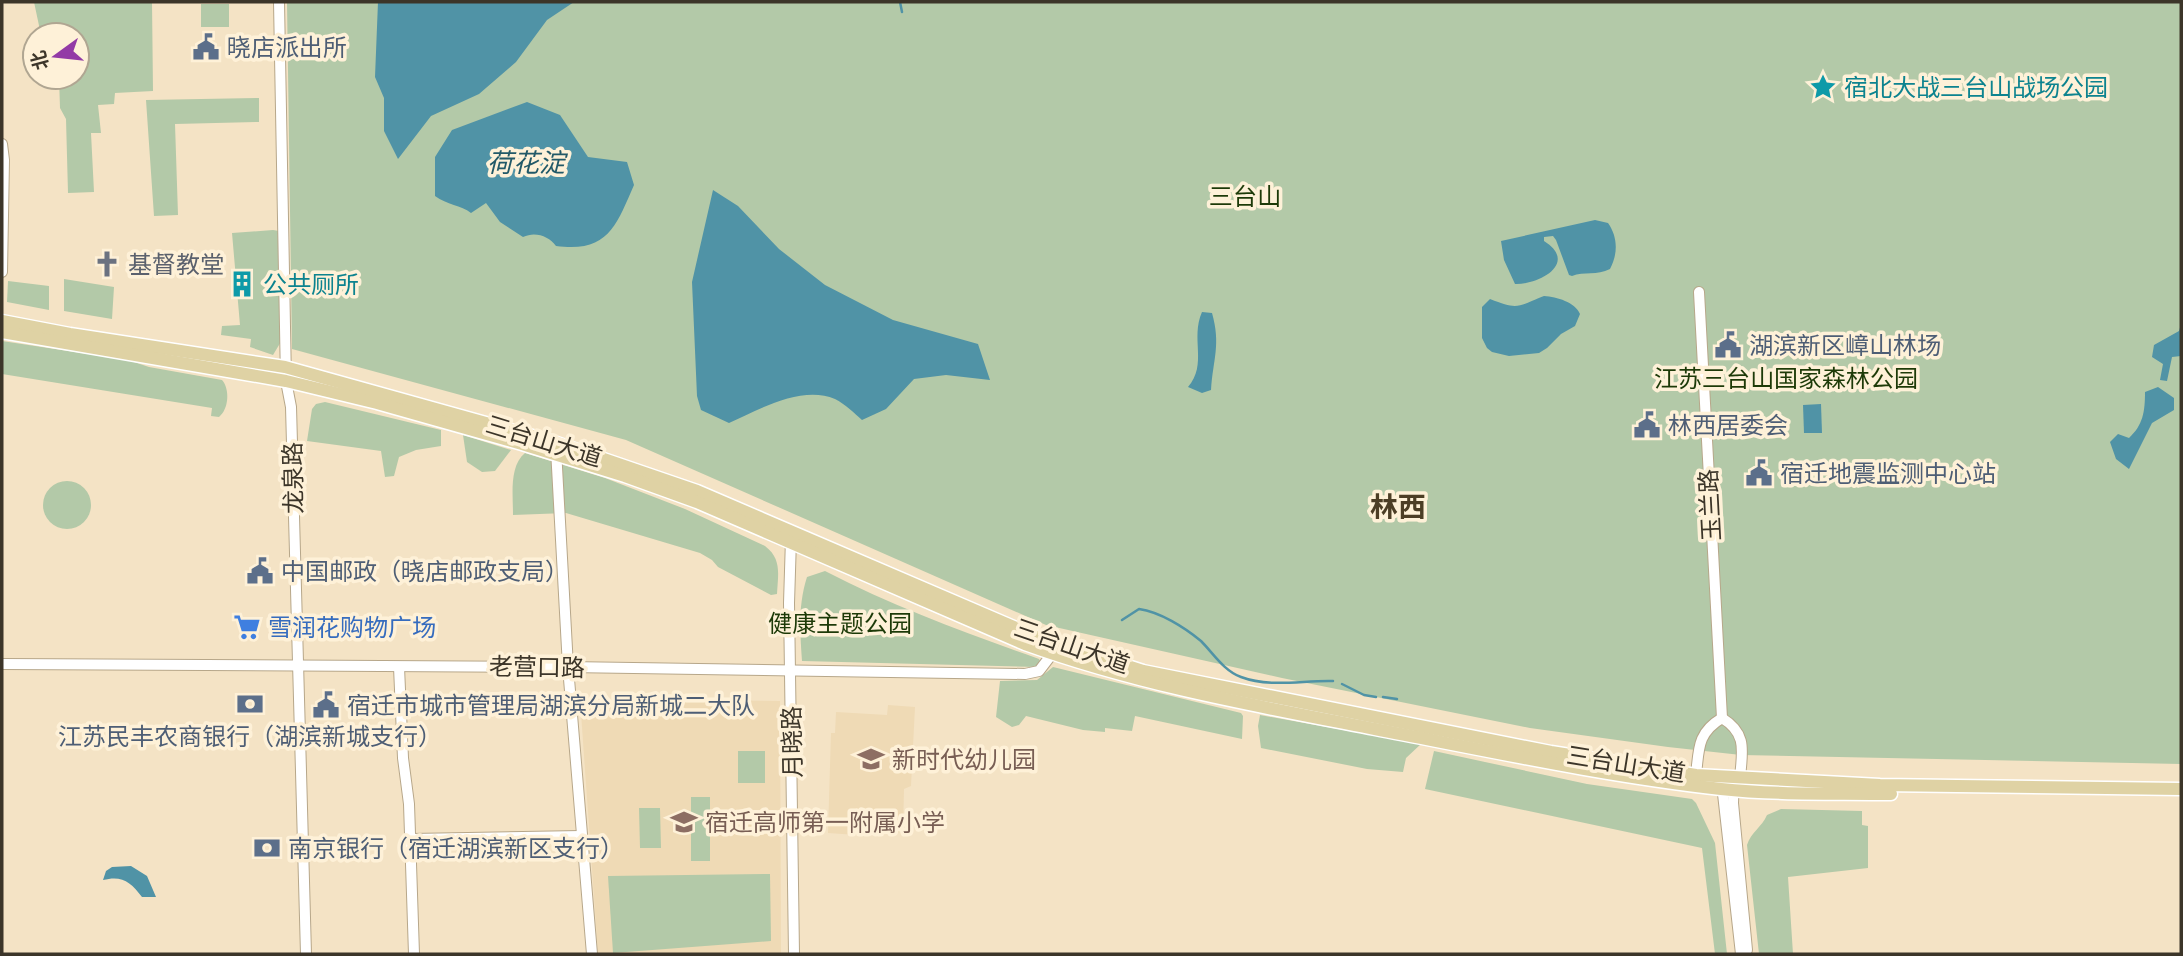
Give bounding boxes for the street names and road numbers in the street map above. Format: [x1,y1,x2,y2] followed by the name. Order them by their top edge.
[482,409,606,473] street label: 三台山大道
[277,442,309,514] street label: 龙泉路
[1693,468,1727,542] street label: 玉兰路
[1010,612,1134,680] street label: 三台山大道
[489,651,585,683] street label: 老营口路
[776,706,808,778] street label: 月晓路
[1564,739,1688,789] street label: 三台山大道

